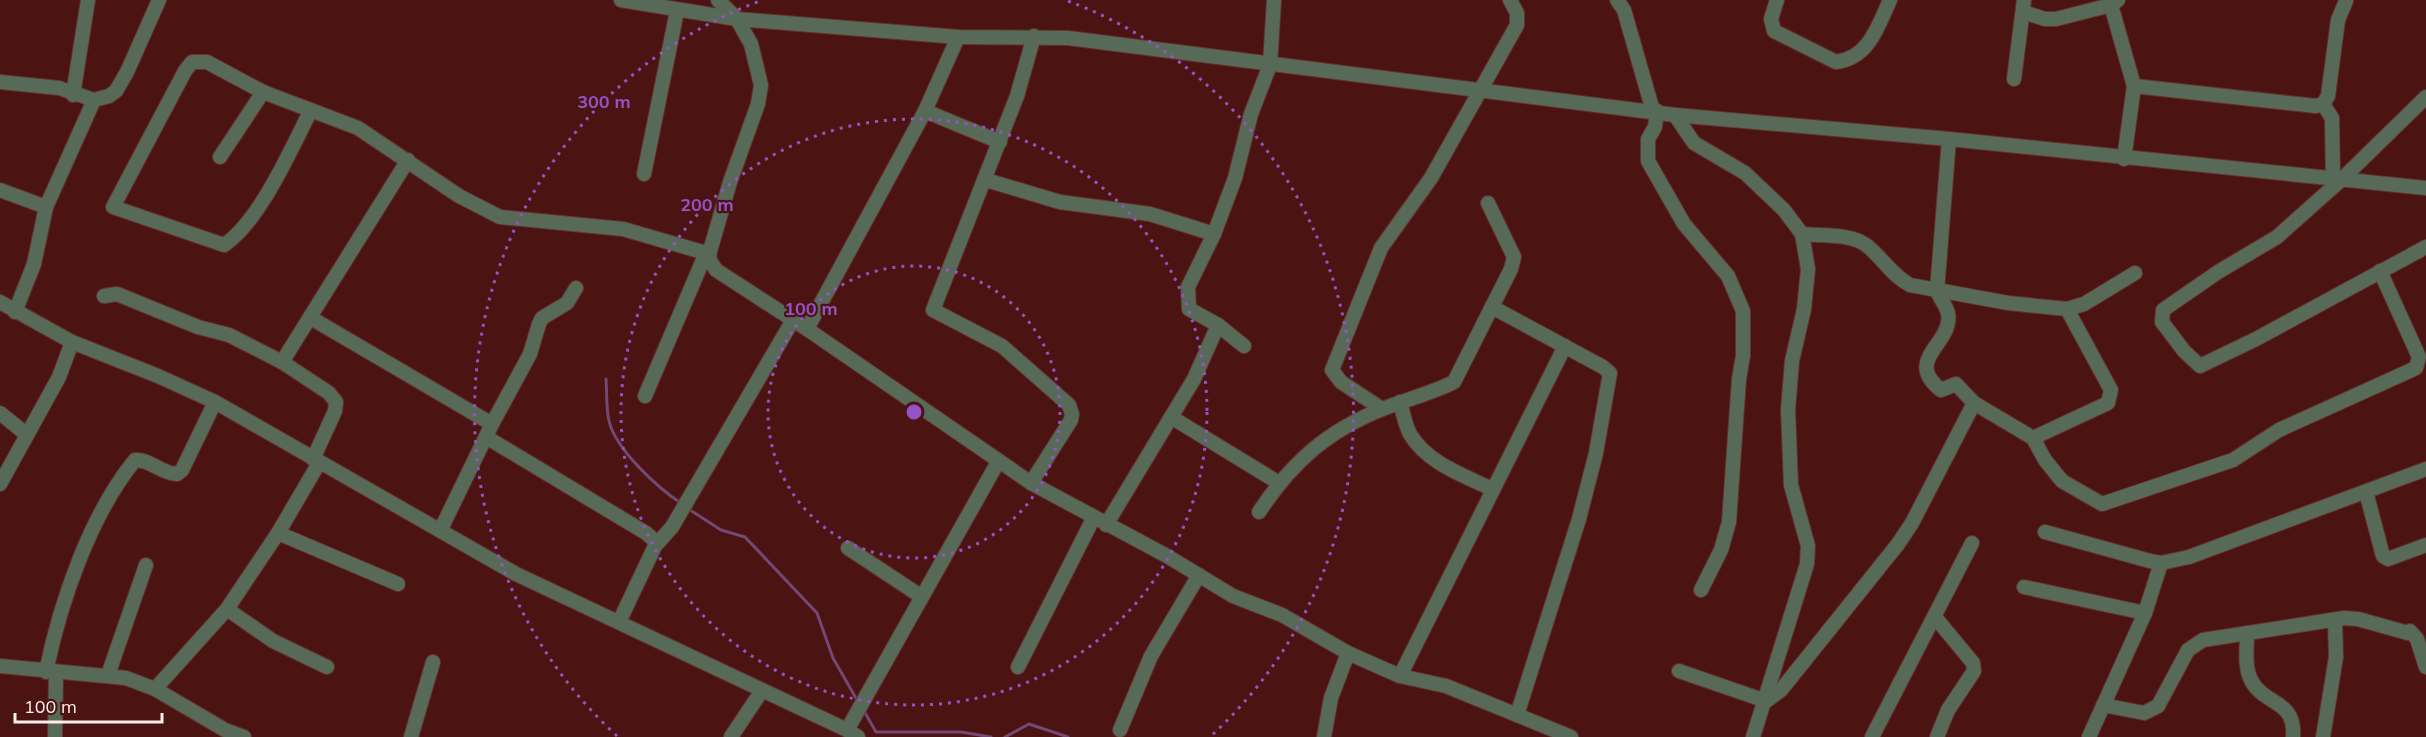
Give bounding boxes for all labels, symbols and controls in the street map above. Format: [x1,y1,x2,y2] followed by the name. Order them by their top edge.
[577,90,631,113] text: 300 m
[680,193,734,216] text: 200 m
[784,297,838,320] text: 100 m
[904,402,924,422] centre of rings
[15,686,162,724] scale bar
[24,695,77,718] text: 100 m

